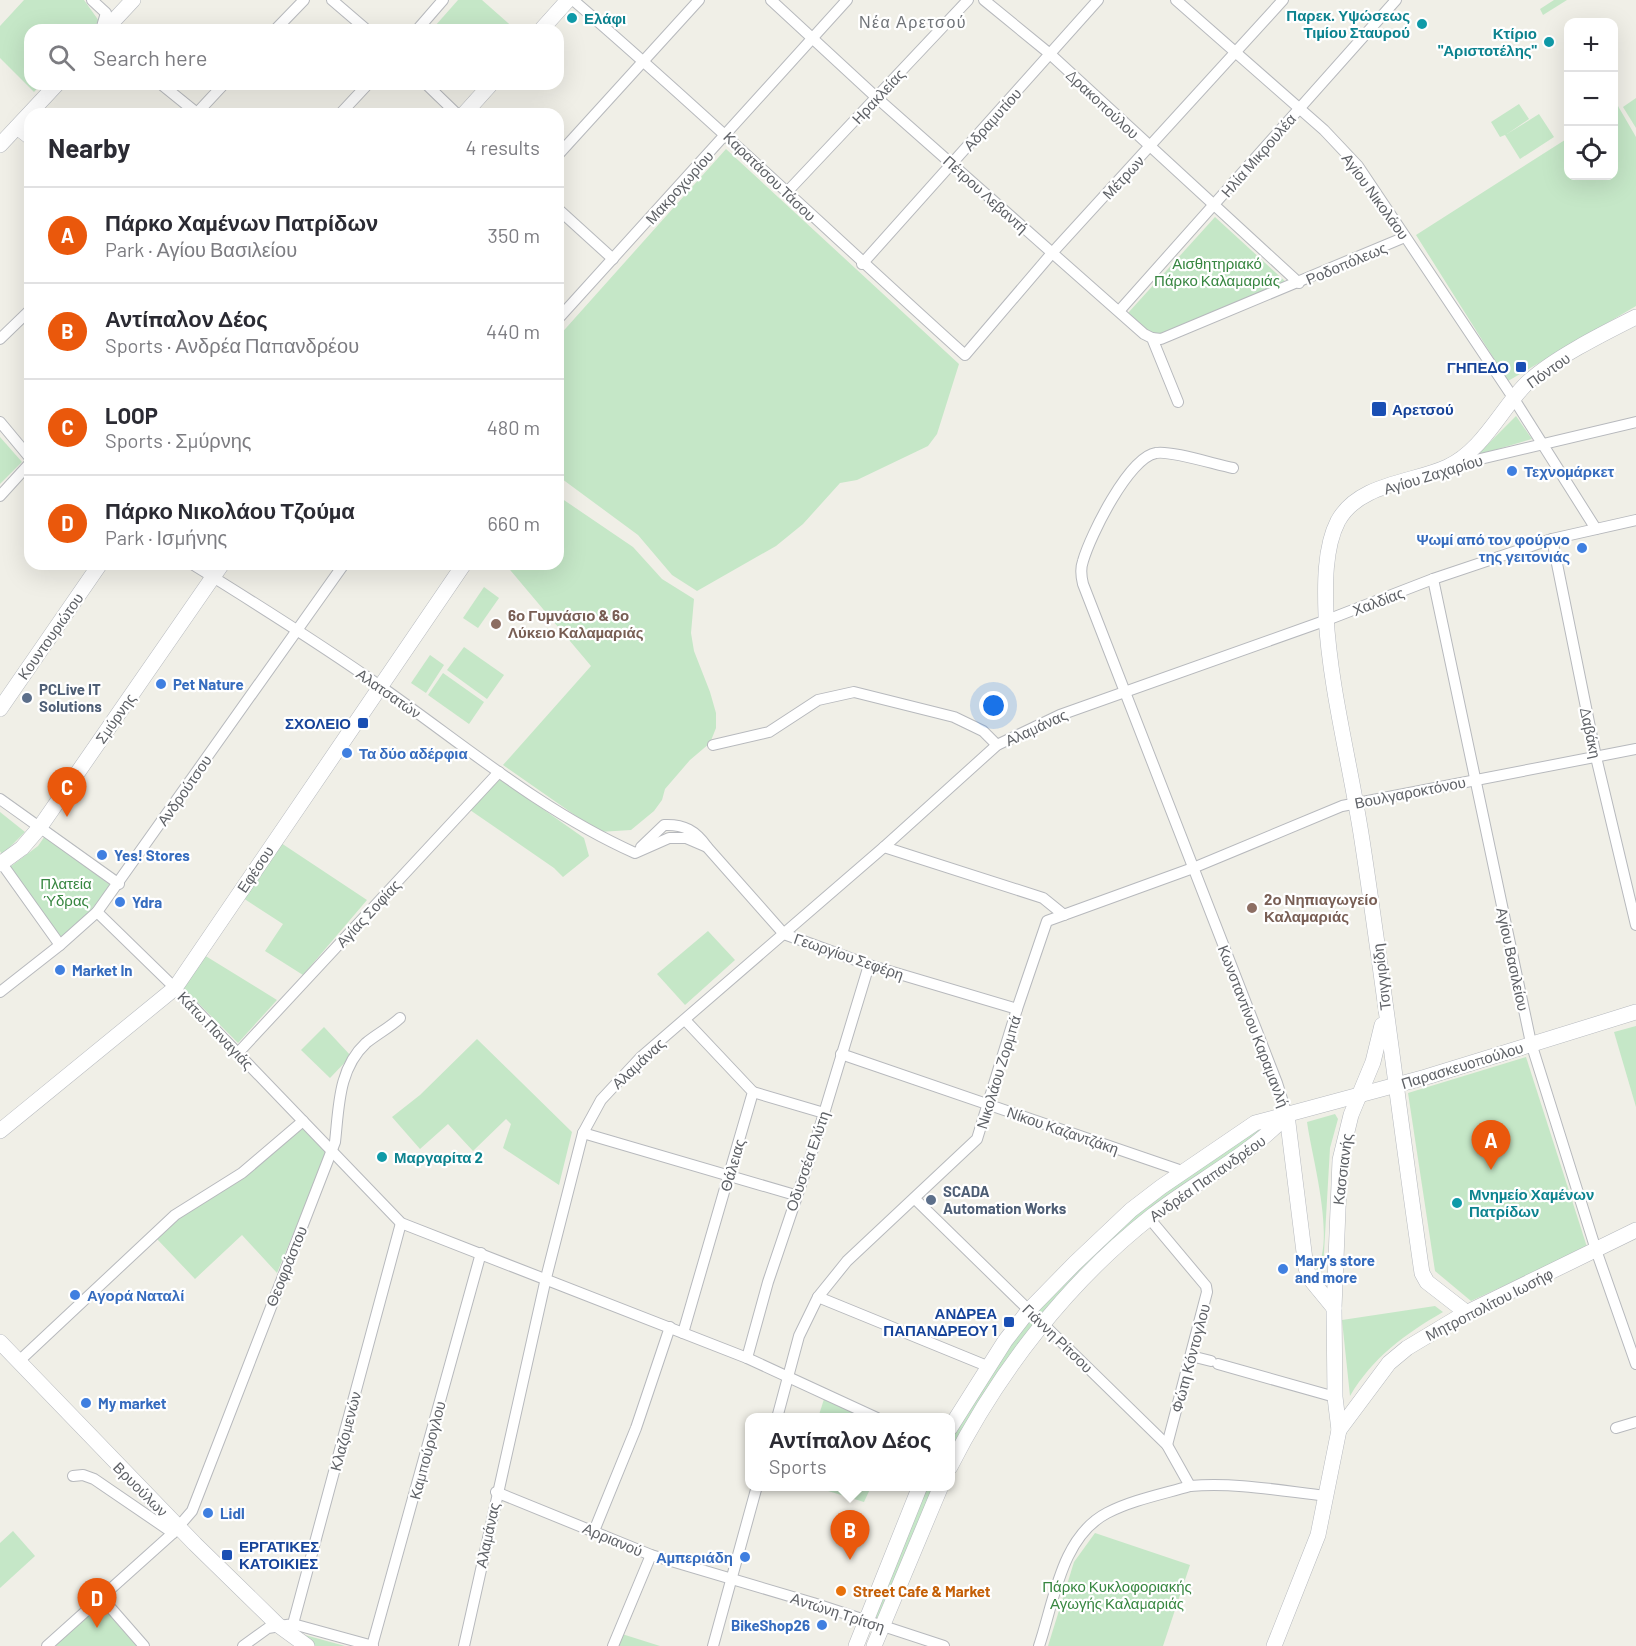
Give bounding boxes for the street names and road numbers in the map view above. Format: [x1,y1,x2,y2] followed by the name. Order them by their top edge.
[848,65,908,127] street label: Ηρακλείας
[1063,66,1143,142] street label: Δρακοπούλου
[959,84,1025,154] street label: Αδραμυτίου
[1217,109,1299,200] street label: Ηλία Μικρουλέα
[720,128,820,224] street label: Καρατάσου Τάσου
[641,147,717,227] street label: Μακροχωρίου
[1339,149,1413,243] street label: Αγίου Νικολάου
[940,151,1032,237] street label: Πέτρου Λεβαντή
[1098,152,1148,202] street label: Μέτρων
[1303,238,1389,288] street label: Ροδοπόλεως
[1523,349,1573,391] street label: Πόντου
[1381,450,1485,498] street label: Αγίου Ζαχαρίου
[1350,583,1406,619] street label: Χαλδίας
[13,589,87,683] street label: Κουντουριώτου
[353,664,425,722] street label: Αλατσατών
[91,689,139,747] street label: Σμύρνης
[1002,705,1070,749] street label: Αλαμάνας
[1577,706,1605,760] street label: Δαβάκη
[153,751,215,829] street label: Ανδρούτσου
[1353,772,1467,812] street label: Βουλγαροκτόνου
[233,842,277,896] street label: Εφέσου
[332,875,404,951] street label: Αγίας Σοφίας
[1493,906,1533,1012] street label: Αγίου Βασιλείου
[792,929,906,983] street label: Γεωργίου Σεφέρη
[1215,942,1293,1110] street label: Κωνσταντίνου Καραμανλή
[1368,943,1394,1011] street label: Τσιγγιρίδη
[174,987,258,1073] street label: Κάτω Παναγιάς
[972,1013,1024,1131] street label: Νικολάου Ζορμπά
[608,1034,668,1092] street label: Αλαμάνας
[1399,1038,1525,1092] street label: Παρασκευοπούλου
[1005,1102,1121,1158] street label: Νίκου Καζαντζάκη
[781,1109,833,1213] street label: Οδυσσέα Ελύτη
[1145,1131,1269,1225] street label: Ανδρέα Παπανδρέου
[1329,1132,1355,1206] street label: Κασσιανής
[716,1137,748,1193] street label: Θάλειας
[262,1223,310,1309] street label: Θεοφράστου
[1422,1264,1556,1344] street label: Μητροπολίτου Ιωσήφ
[1019,1300,1097,1376] street label: Γιάννη Ρίτσου
[1167,1302,1213,1414] street label: Φώτη Κόντογλου
[326,1389,364,1473] street label: Κλαζομενών
[405,1399,449,1501] street label: Καμπούρογλου
[110,1458,172,1520] street label: Βρυούλων
[471,1501,503,1569] street label: Αλαμάνας
[580,1518,646,1560] street label: Αρριανού
[789,1588,887,1636] street label: Αντώνη Τρίτση

